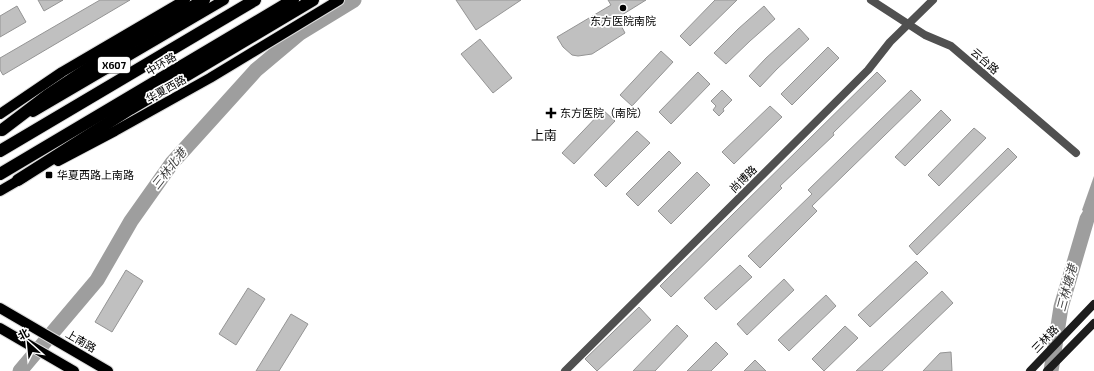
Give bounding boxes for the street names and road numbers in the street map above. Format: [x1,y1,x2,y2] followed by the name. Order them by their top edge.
[969,45,1002,76] street label: 云台路
[143,50,178,78] street label: 中环路
[98,57,130,73] road number: X607
[143,72,188,105] street label: 华夏西路
[726,162,759,195] street label: 尚博路
[1029,322,1061,355] street label: 三林路
[64,327,99,354] street label: 上南路

